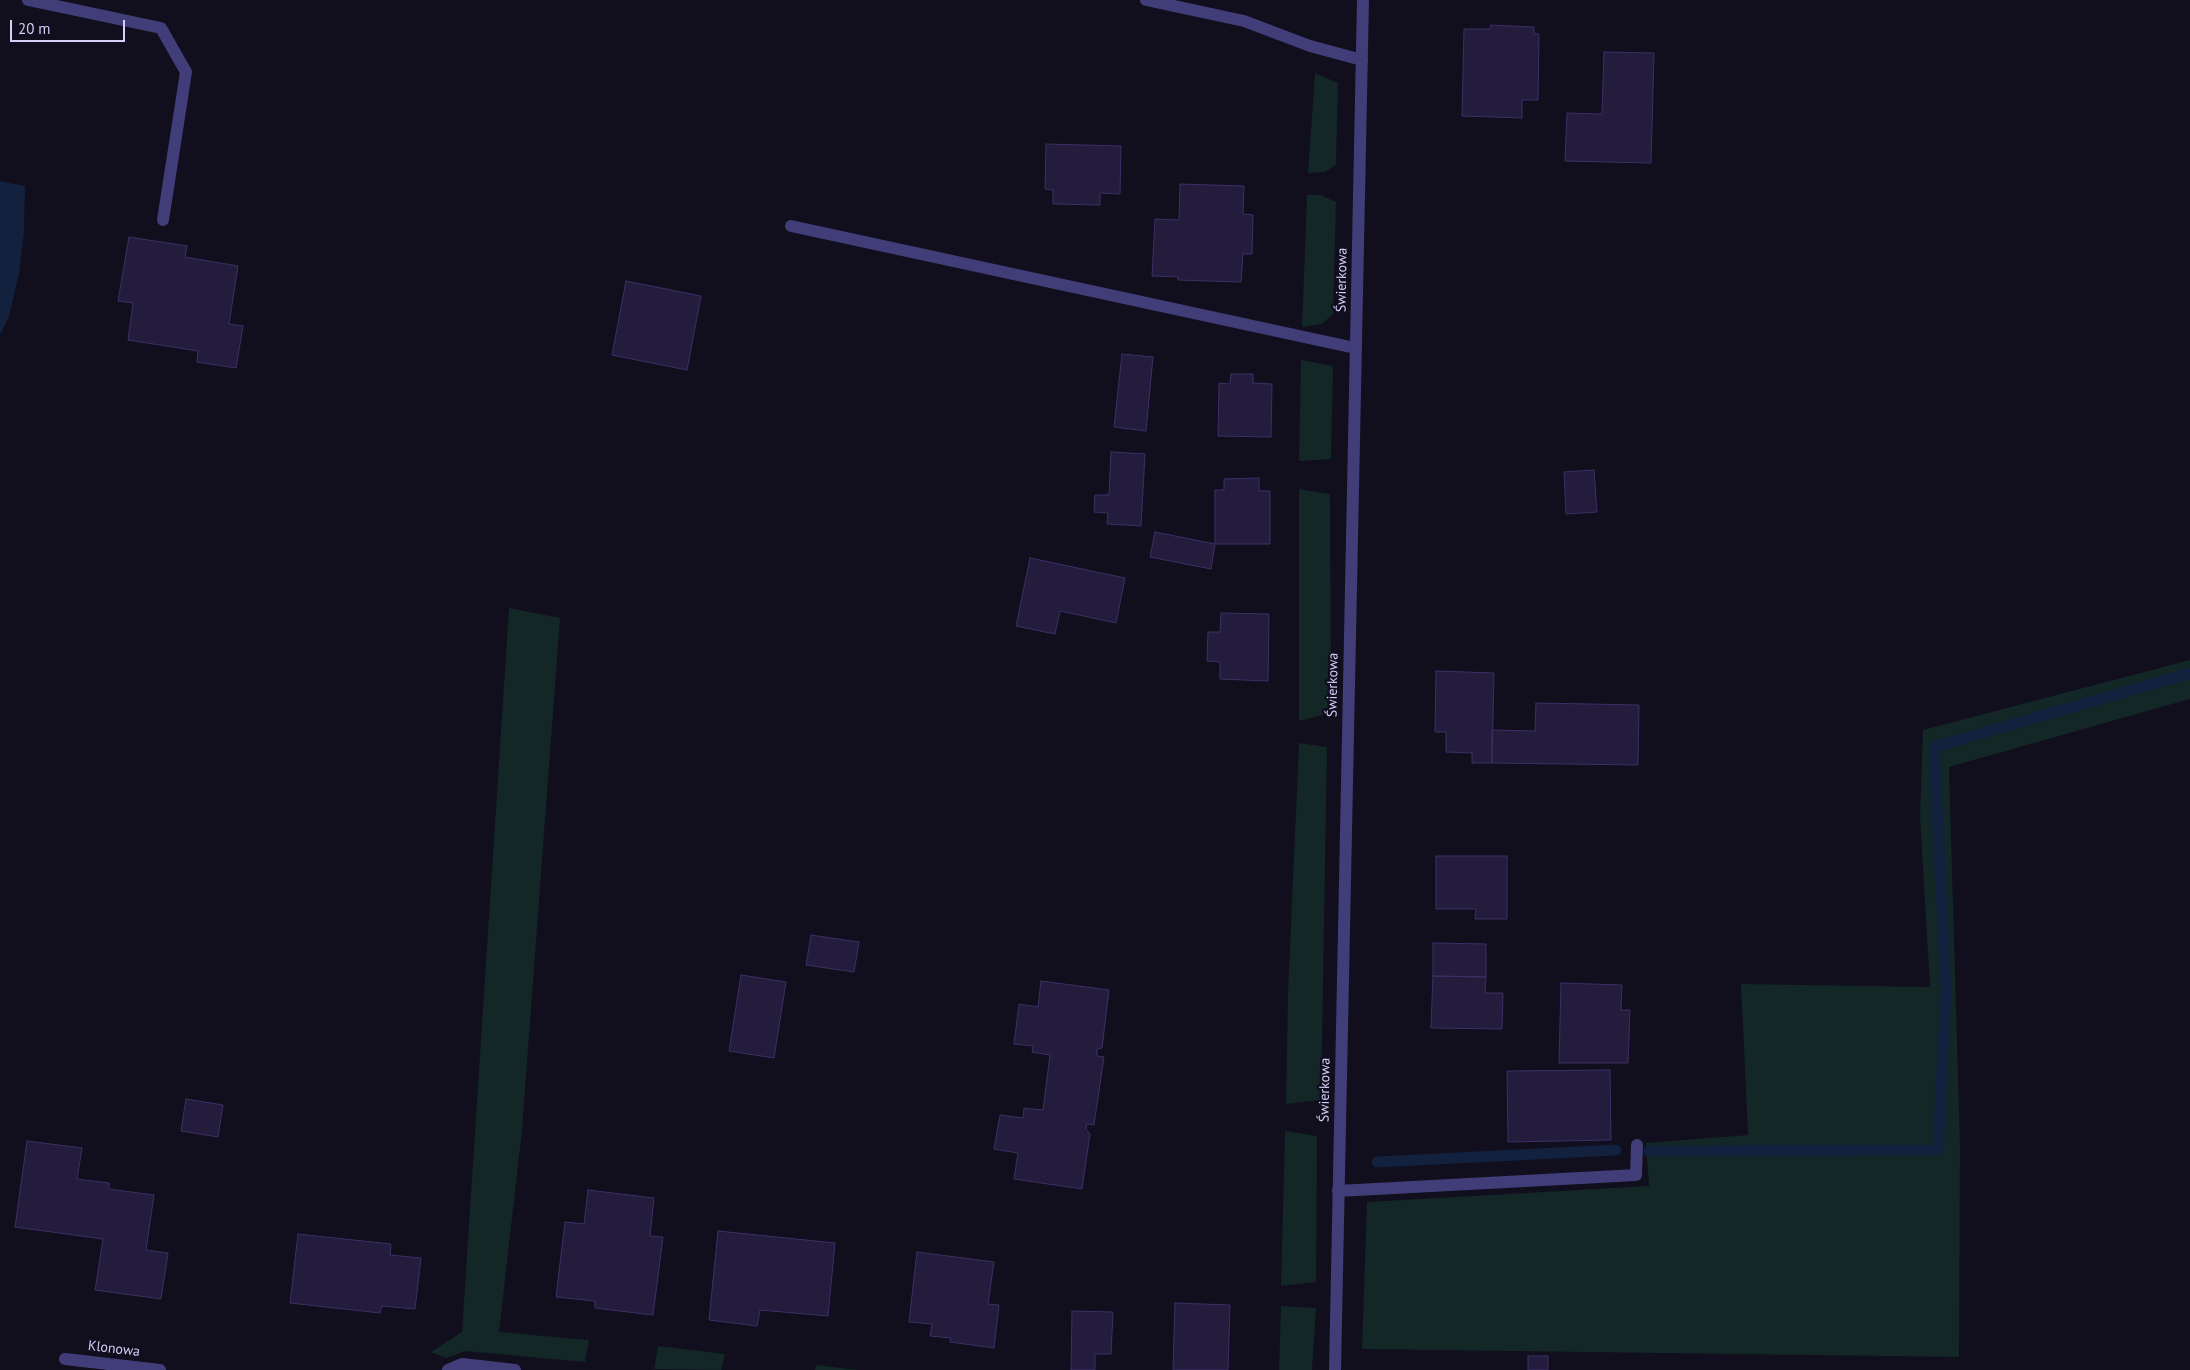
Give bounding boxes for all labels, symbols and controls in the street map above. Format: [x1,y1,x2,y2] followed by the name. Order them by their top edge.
[12,10,128,42] scale bar
[18,19,51,38] text: 20 m
[1333,248,1351,312] street label: Świerkowa
[1324,653,1342,717] street label: Świerkowa
[1316,1058,1334,1122] street label: Świerkowa
[87,1337,141,1361] street label: Klonowa

